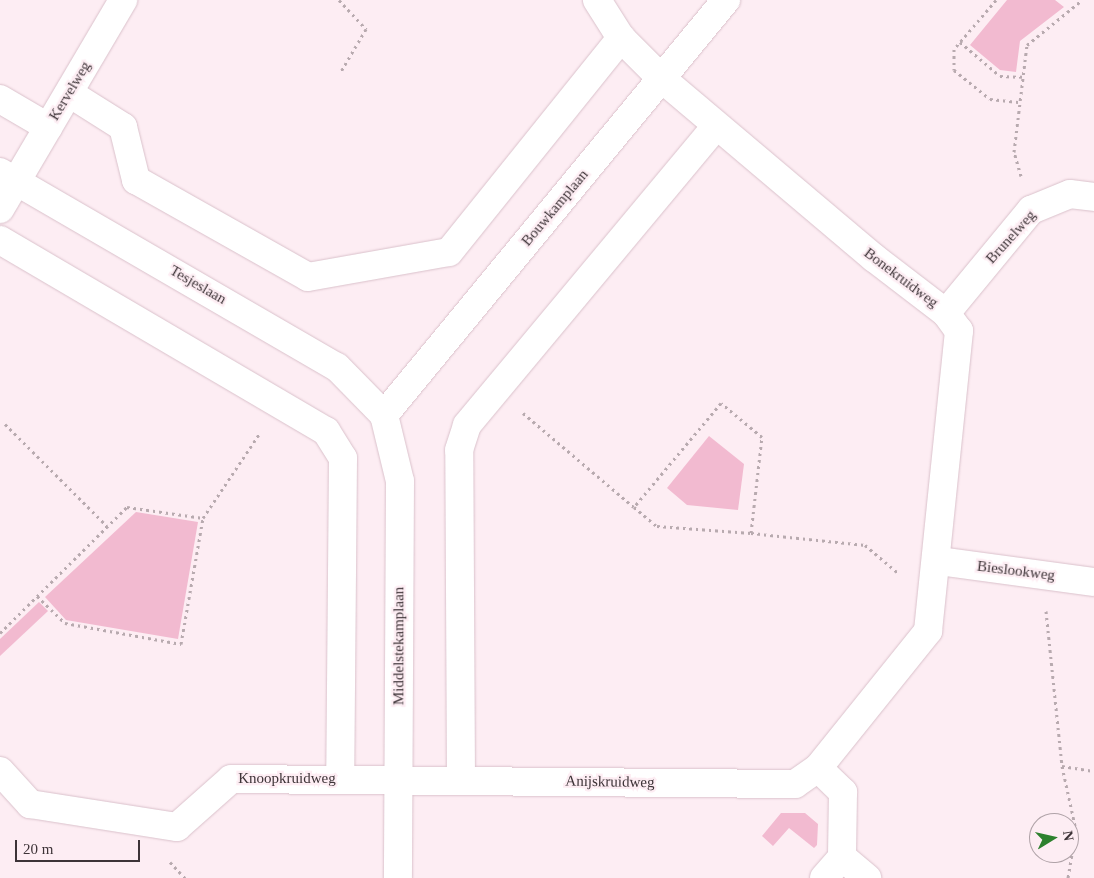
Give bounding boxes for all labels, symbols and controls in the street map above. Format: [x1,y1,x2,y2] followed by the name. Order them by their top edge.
[45,58,95,124] street label: Kervelweg
[518,166,592,250] street label: Bouwkamplaan
[982,207,1040,267] street label: Brunelweg
[860,244,942,312] street label: Bonekruidweg
[167,262,229,308] street label: Tesjeslaan
[976,557,1056,585] street label: Bieslookweg
[390,587,408,705] street label: Middelstekamplaan
[238,770,336,788] street label: Knoopkruidweg
[565,772,655,792] street label: Anijskruidweg
[1029,813,1079,863] north arrow
[18,830,142,862] scale bar
[1060,830,1077,842] text: N
[23,841,53,857] text: 20 m

